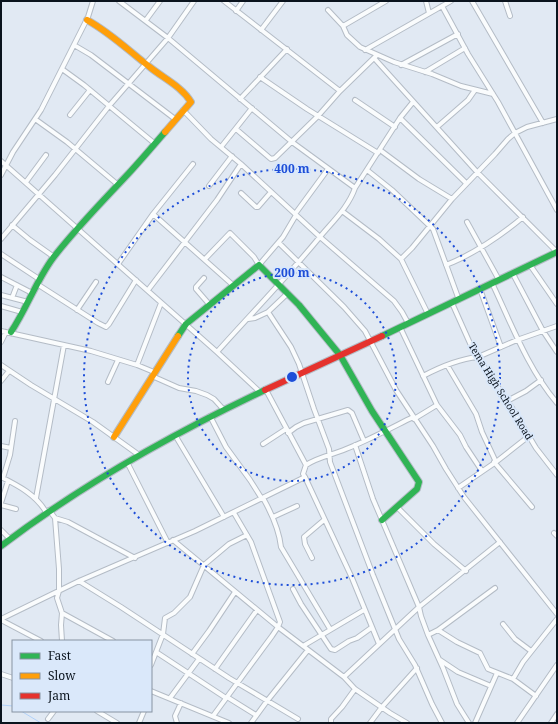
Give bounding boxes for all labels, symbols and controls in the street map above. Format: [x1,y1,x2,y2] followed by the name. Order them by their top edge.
[274,160,310,177] text: 400 m
[274,264,310,281] text: 200 m
[465,340,537,442] street label: Tema High School Road
[285,370,299,384] centre of rings
[12,640,152,712] legend
[48,647,71,664] text: Fast
[48,667,76,684] text: Slow
[47,687,70,704] text: Jam

